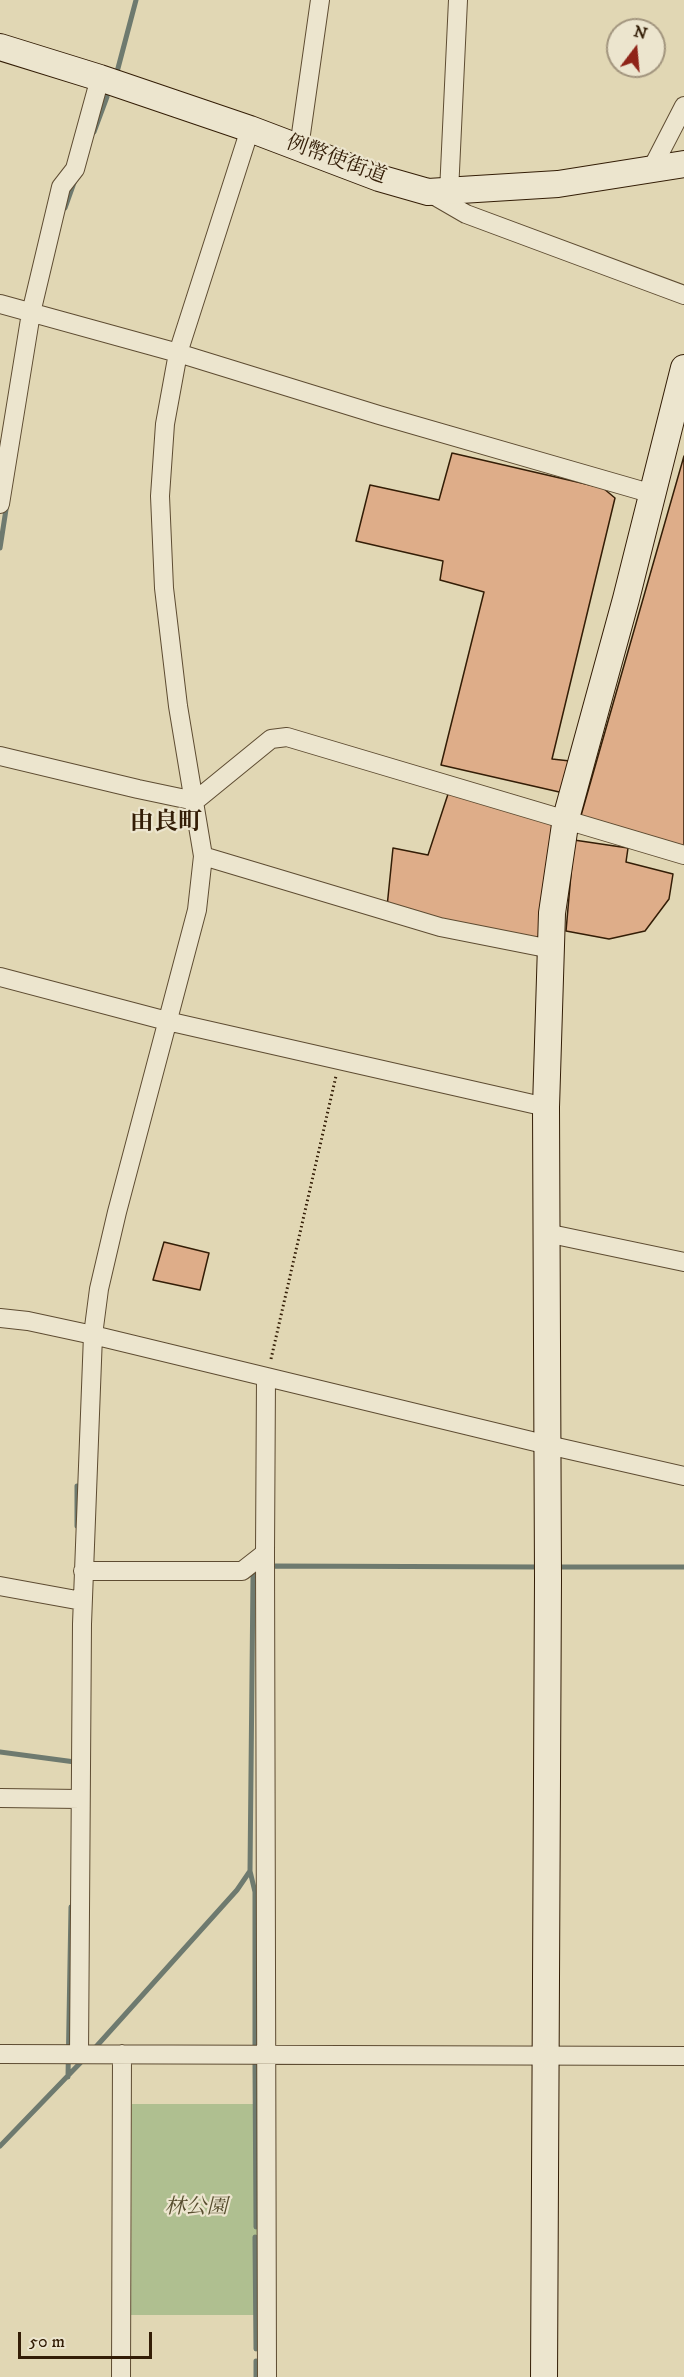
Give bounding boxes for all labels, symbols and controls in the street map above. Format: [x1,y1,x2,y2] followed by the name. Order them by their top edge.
[606,18,666,78] north arrow
[631,21,649,44] text: N
[282,131,390,191] street label: 例幣使街道
[130,810,202,838] district label: 由良町
[165,2196,227,2222] park label: 林公園
[21,2320,154,2358] scale bar
[29,2331,65,2353] text: 50 m

